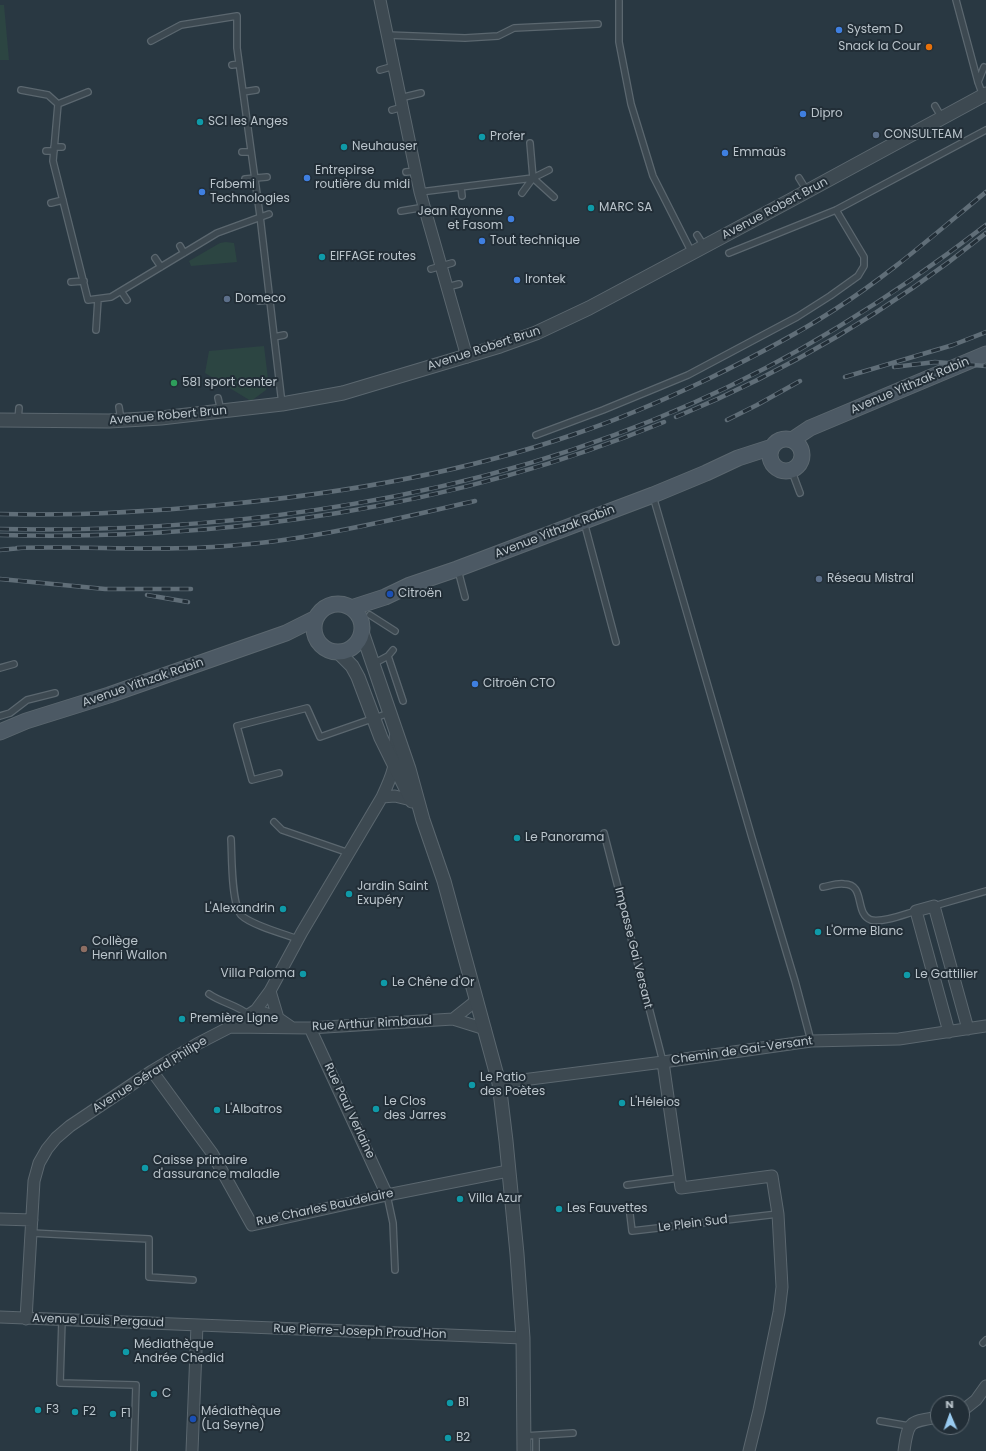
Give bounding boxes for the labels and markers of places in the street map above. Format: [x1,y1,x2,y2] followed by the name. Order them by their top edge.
[847,23,903,37] place label: System D
[834,25,844,35] marker: System D
[838,40,921,54] place label: Snack la Cour
[924,42,934,52] marker: Snack la Cour
[811,107,843,121] place label: Dipro
[798,109,808,119] marker: Dipro
[208,115,288,129] place label: SCI les Anges
[195,117,205,127] marker: SCI les Anges
[884,128,963,142] place label: CONSULTEAM
[490,130,525,144] place label: Profer
[871,130,881,140] marker: CONSULTEAM
[477,132,487,142] marker: Profer
[352,140,417,154] place label: Neuhauser
[339,142,349,152] marker: Neuhauser
[733,146,786,160] place label: Emmaüs
[720,148,730,158] marker: Emmaüs
[315,164,410,192] place label: Entrepirse routière du midi
[302,173,312,183] marker: Entrepirse routière du midi
[210,178,290,206] place label: Fabemi Technologies
[197,187,207,197] marker: Fabemi Technologies
[599,201,652,215] place label: MARC SA
[586,203,596,213] marker: MARC SA
[418,205,503,233] place label: Jean Rayonne et Fasom
[506,214,516,224] marker: Jean Rayonne et Fasom
[490,234,580,248] place label: Tout technique
[477,236,487,246] marker: Tout technique
[330,250,416,264] place label: EIFFAGE routes
[317,252,327,262] marker: EIFFAGE routes
[525,273,566,287] place label: Irontek
[512,275,522,285] marker: Irontek
[235,292,286,306] place label: Domeco
[222,294,232,304] marker: Domeco
[182,376,277,390] place label: 581 sport center
[169,378,179,388] marker: 581 sport center
[827,572,914,586] place label: Réseau Mistral
[814,574,824,584] marker: Réseau Mistral
[398,587,442,601] place label: Citroën
[385,589,395,599] marker: Citroën
[483,677,555,691] place label: Citroën CTO
[470,679,480,689] marker: Citroën CTO
[525,831,604,845] place label: Le Panorama
[512,833,522,843] marker: Le Panorama
[357,880,428,908] place label: Jardin Saint Exupéry
[344,889,354,899] marker: Jardin Saint Exupéry
[205,902,275,916] place label: L'Alexandrin
[278,904,288,914] marker: L'Alexandrin
[826,925,903,939] place label: L'Orme Blanc
[813,927,823,937] marker: L'Orme Blanc
[92,935,167,963] place label: Collège Henri Wallon
[79,944,89,954] marker: Collège Henri Wallon
[221,967,295,981] place label: Villa Paloma
[915,968,978,982] place label: Le Gattilier
[298,969,308,979] marker: Villa Paloma
[902,970,912,980] marker: Le Gattilier
[392,976,474,990] place label: Le Chêne d'Or
[379,978,389,988] marker: Le Chêne d'Or
[190,1012,278,1026] place label: Première Ligne
[177,1014,187,1024] marker: Première Ligne
[480,1071,545,1099] place label: Le Patio des Poètes
[467,1080,477,1090] marker: Le Patio des Poètes
[384,1095,446,1123] place label: Le Clos des Jarres
[630,1096,680,1110] place label: L'Héleios
[617,1098,627,1108] marker: L'Héleios
[225,1103,282,1117] place label: L'Albatros
[371,1104,381,1114] marker: Le Clos des Jarres
[212,1105,222,1115] marker: L'Albatros
[153,1154,280,1182] place label: Caisse primaire d'assurance maladie
[140,1163,150,1173] marker: Caisse primaire d'assurance maladie
[468,1192,522,1206] place label: Villa Azur
[455,1194,465,1204] marker: Villa Azur
[567,1202,648,1216] place label: Les Fauvettes
[554,1204,564,1214] marker: Les Fauvettes
[134,1338,224,1366] place label: Médiathèque Andrée Chedid
[121,1347,131,1357] marker: Médiathèque Andrée Chedid
[162,1387,171,1401] place label: C
[149,1389,159,1399] marker: C
[458,1396,469,1410] place label: B1
[445,1398,455,1408] marker: B1
[46,1403,59,1417] place label: F3
[33,1405,43,1415] marker: F3
[83,1405,96,1419] place label: F2
[201,1405,281,1433] place label: Médiathèque (La Seyne)
[70,1407,80,1417] marker: F2
[121,1407,131,1421] place label: F1
[108,1409,118,1419] marker: F1
[188,1414,198,1424] marker: Médiathèque (La Seyne)
[456,1431,470,1445] place label: B2
[443,1433,453,1443] marker: B2

